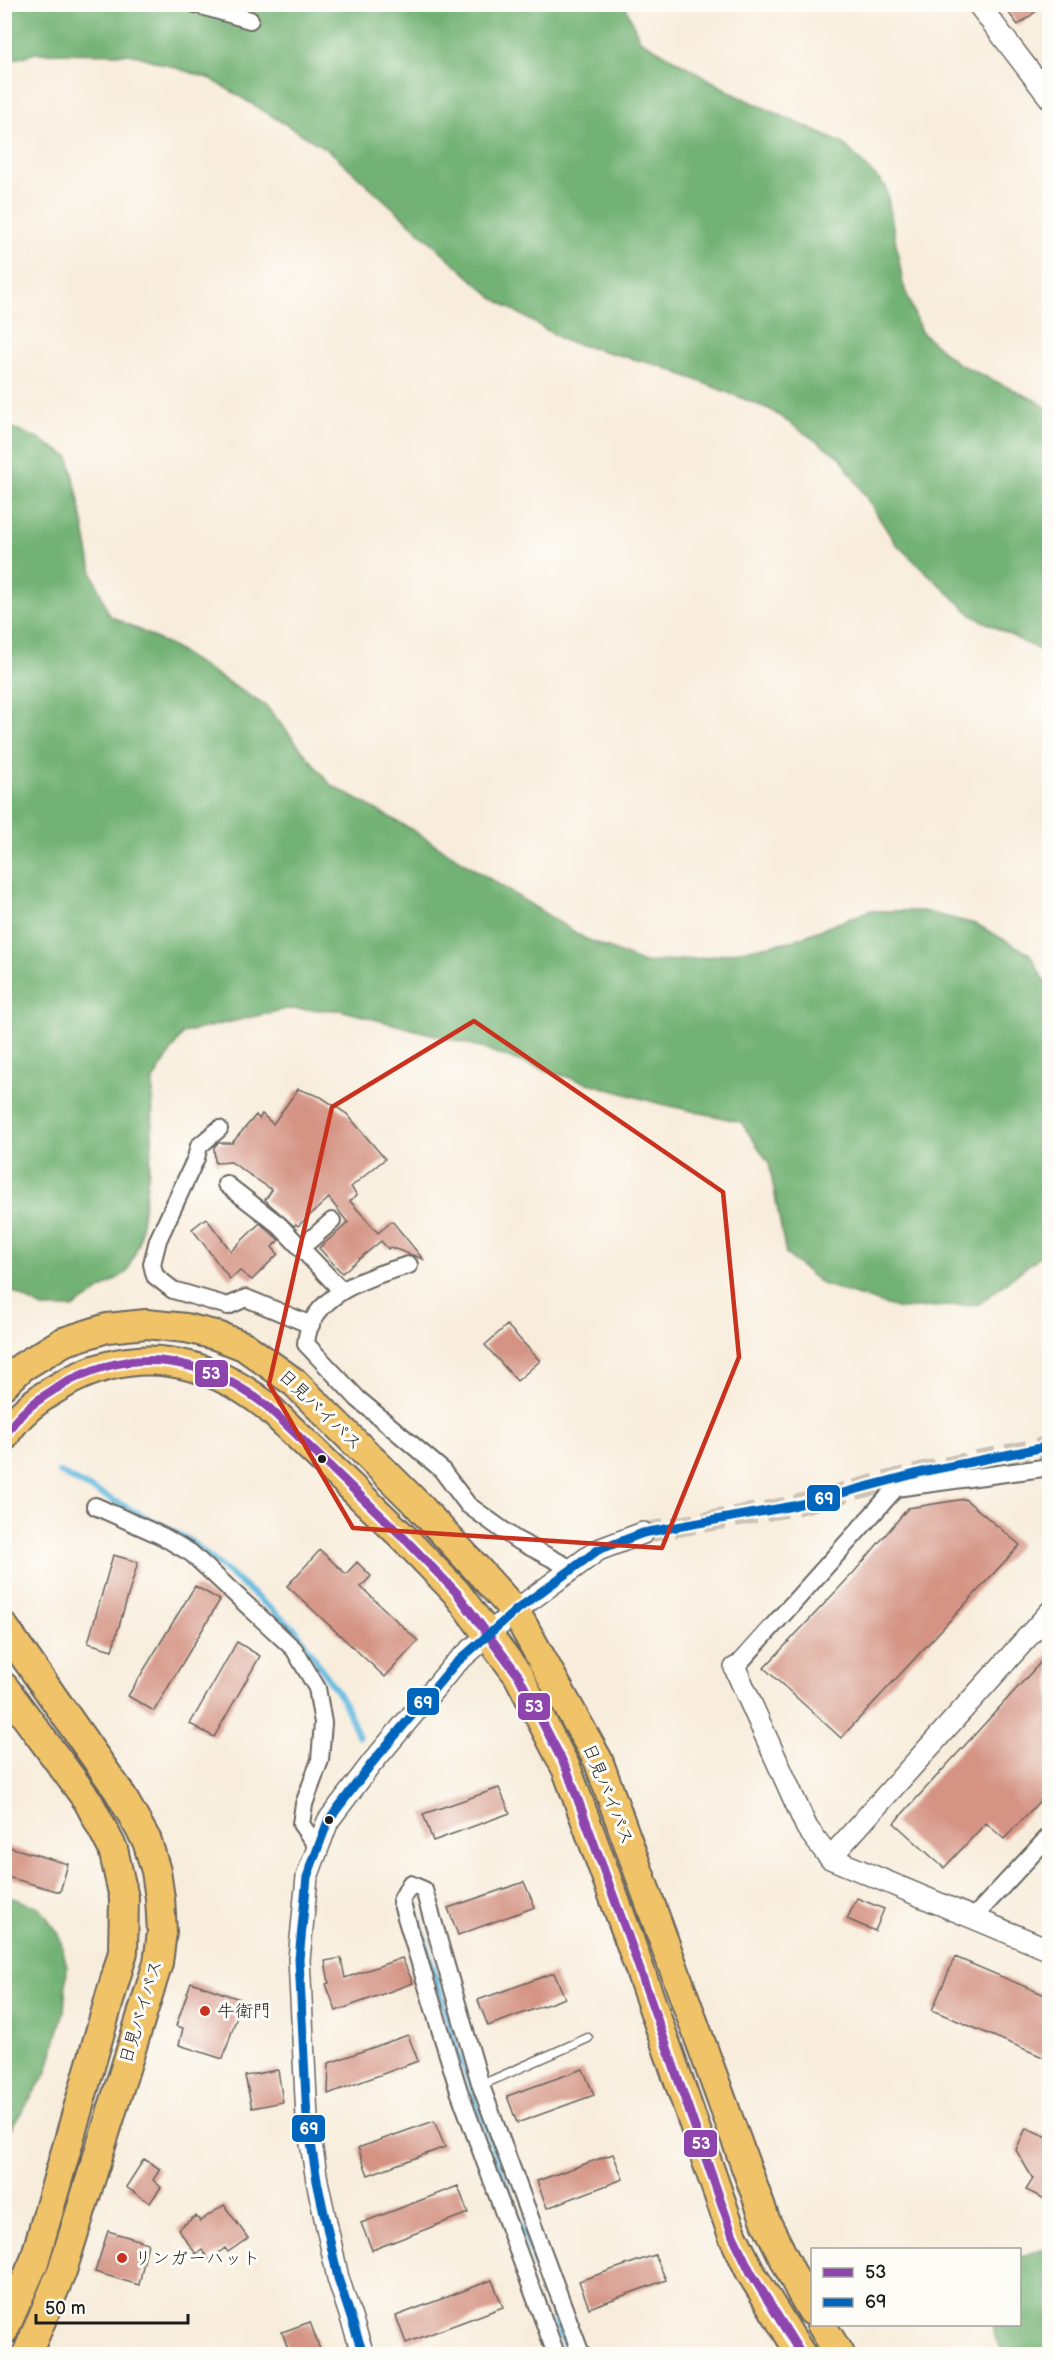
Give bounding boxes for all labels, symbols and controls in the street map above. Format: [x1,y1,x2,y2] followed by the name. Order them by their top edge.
[194,1359,229,1388] line badge: 53
[202,1365,220,1384] text: 53
[274,1365,366,1455] street label: 日見バイパス
[316,1453,328,1465] unlabelled marker
[806,1484,841,1512] line badge: 69
[814,1490,834,1509] text: 69
[406,1687,440,1716] line badge: 69
[517,1692,551,1721] line badge: 53
[413,1694,433,1713] text: 69
[525,1698,543,1717] text: 53
[578,1740,638,1848] street label: 日見バイパス
[323,1814,335,1826] unlabelled marker
[115,1957,167,2067] street label: 日見バイパス
[217,2001,271,2022] place label: 牛衛門
[198,2004,212,2018] marker: 牛衛門
[291,2114,326,2143] line badge: 69
[299,2120,319,2139] text: 69
[683,2129,718,2158] line badge: 53
[692,2135,710,2154] text: 53
[134,2248,260,2269] place label: リンガーハット
[811,2248,1021,2326] legend
[115,2251,129,2265] marker: リンガーハット
[865,2262,886,2283] text: 53
[36,2287,188,2325] scale bar
[865,2292,886,2313] text: 69
[45,2298,86,2319] text: 50 m

